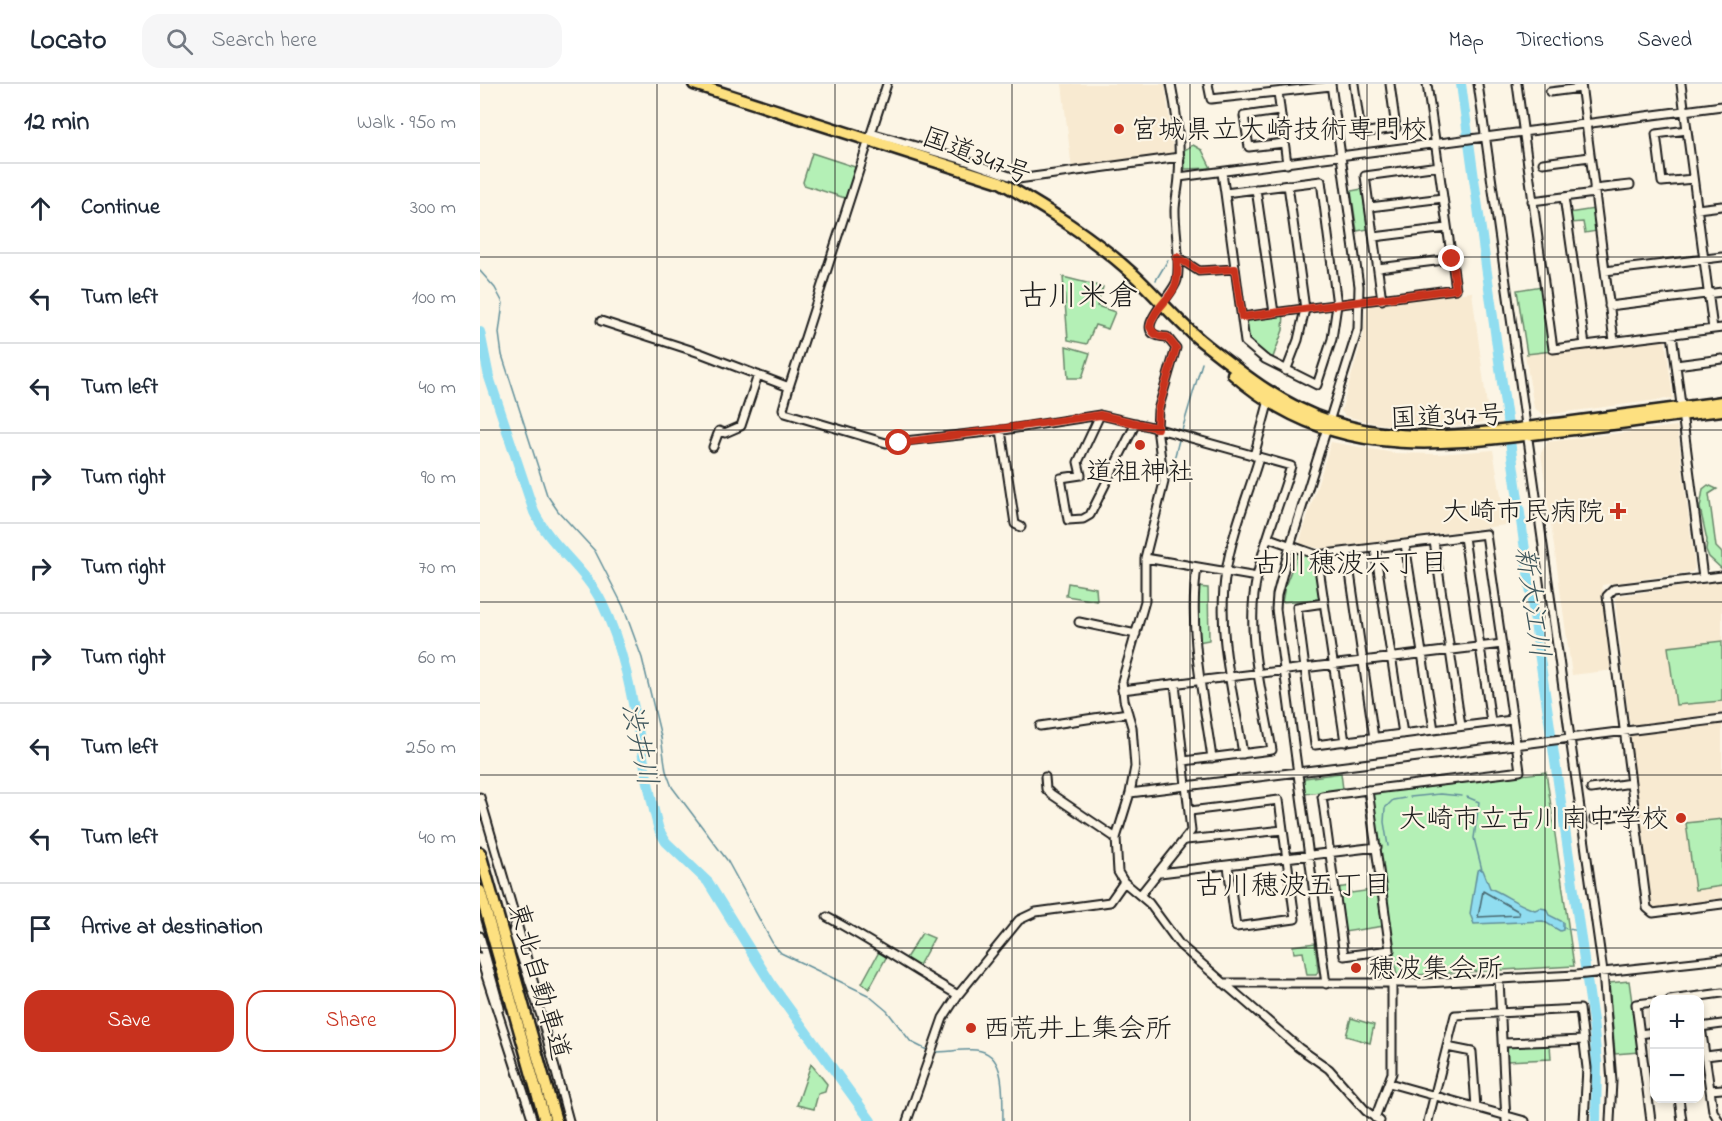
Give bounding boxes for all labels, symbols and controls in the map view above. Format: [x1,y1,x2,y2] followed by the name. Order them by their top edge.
[142,14,562,68] search box
[30,21,106,62] text: Locato
[163,25,196,58] icon: search
[211,25,317,57] text: Search here
[1448,26,1484,56] text: Map
[1517,26,1604,56] text: Directions
[1637,26,1692,56] text: Saved
[24,104,89,142] text: 12 min
[357,109,456,138] text: Walk · 950 m
[1131,112,1428,151] place label: 宮城県立大崎技術専門校
[916,119,1036,196] street label: 国道347号
[1112,122,1126,136] marker: 宮城県立大崎技術専門校
[24,192,57,225] icon: ahead
[81,192,160,224] text: Continue
[410,194,456,223] text: 300 m
[1438,245,1464,271] route end
[1018,276,1138,320] district label: 古川米倉
[24,282,57,315] icon: left
[81,282,158,314] text: Turn left
[412,284,456,313] text: 100 m
[24,372,57,405] icon: left
[81,372,158,404] text: Turn left
[419,374,456,403] text: 40 m
[1389,397,1505,440] street label: 国道347号
[885,429,911,455] route start
[1133,438,1147,452] marker: 道祖神社
[1086,454,1194,493] place label: 道祖神社
[24,462,57,495] icon: right
[81,462,166,494] text: Turn right
[421,464,456,493] text: 90 m
[1442,494,1604,533] place label: 大崎市民病院
[1609,502,1627,520] marker: 大崎市民病院
[1502,544,1559,661] water label: 新大江川
[1252,545,1448,586] district label: 古川穂波六丁目
[24,552,57,585] icon: right
[81,552,166,584] text: Turn right
[419,554,456,583] text: 70 m
[24,642,57,675] icon: right
[81,642,166,674] text: Turn right
[418,644,456,673] text: 60 m
[609,699,666,790] water label: 渋井川
[24,732,57,765] icon: left
[81,732,158,764] text: Turn left
[405,734,456,763] text: 250 m
[1399,801,1669,840] place label: 大崎市立古川南中学校
[1674,811,1688,825] marker: 大崎市立古川南中学校
[24,822,57,855] icon: left
[81,822,158,854] text: Turn left
[419,824,456,853] text: 40 m
[1195,867,1391,908] district label: 古川穂波五丁目
[497,898,579,1065] street label: 東北自動車道
[24,912,57,945] icon: arrive
[81,912,263,944] text: Arrive at destination
[1368,951,1503,990] place label: 穂波集会所
[1349,961,1363,975] marker: 穂波集会所
[24,990,234,1052] button: Save
[246,990,456,1052] button: Share
[1650,995,1704,1103] map controls
[1650,995,1704,1049] button: +
[983,1011,1172,1050] place label: 西荒井上集会所
[964,1021,978,1035] marker: 西荒井上集会所
[1650,1049,1704,1103] button: −

